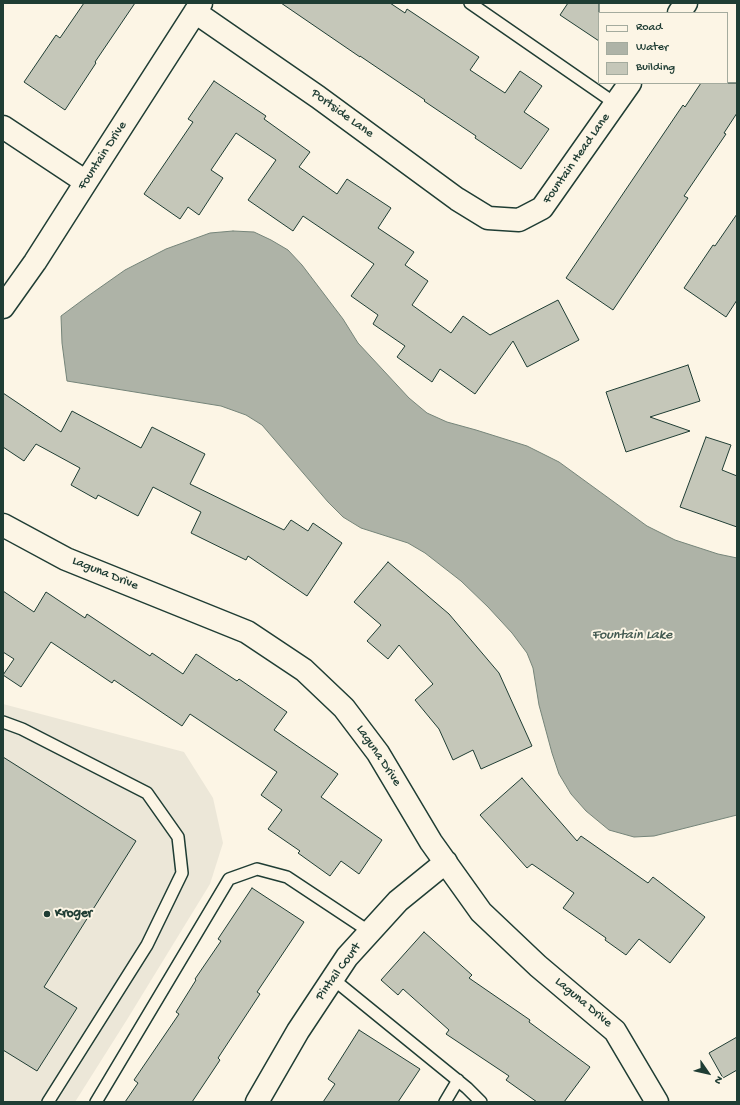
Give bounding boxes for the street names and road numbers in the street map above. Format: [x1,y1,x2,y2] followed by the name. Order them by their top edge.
[308,86,376,142] street label: Portside Lane
[540,111,614,207] street label: Fountain Head Lane
[75,119,131,193] street label: Fountain Drive
[69,554,141,594] street label: Laguna Drive
[352,723,404,789] street label: Laguna Drive
[313,940,365,1004] street label: Pintail Court
[551,974,615,1032] street label: Laguna Drive

